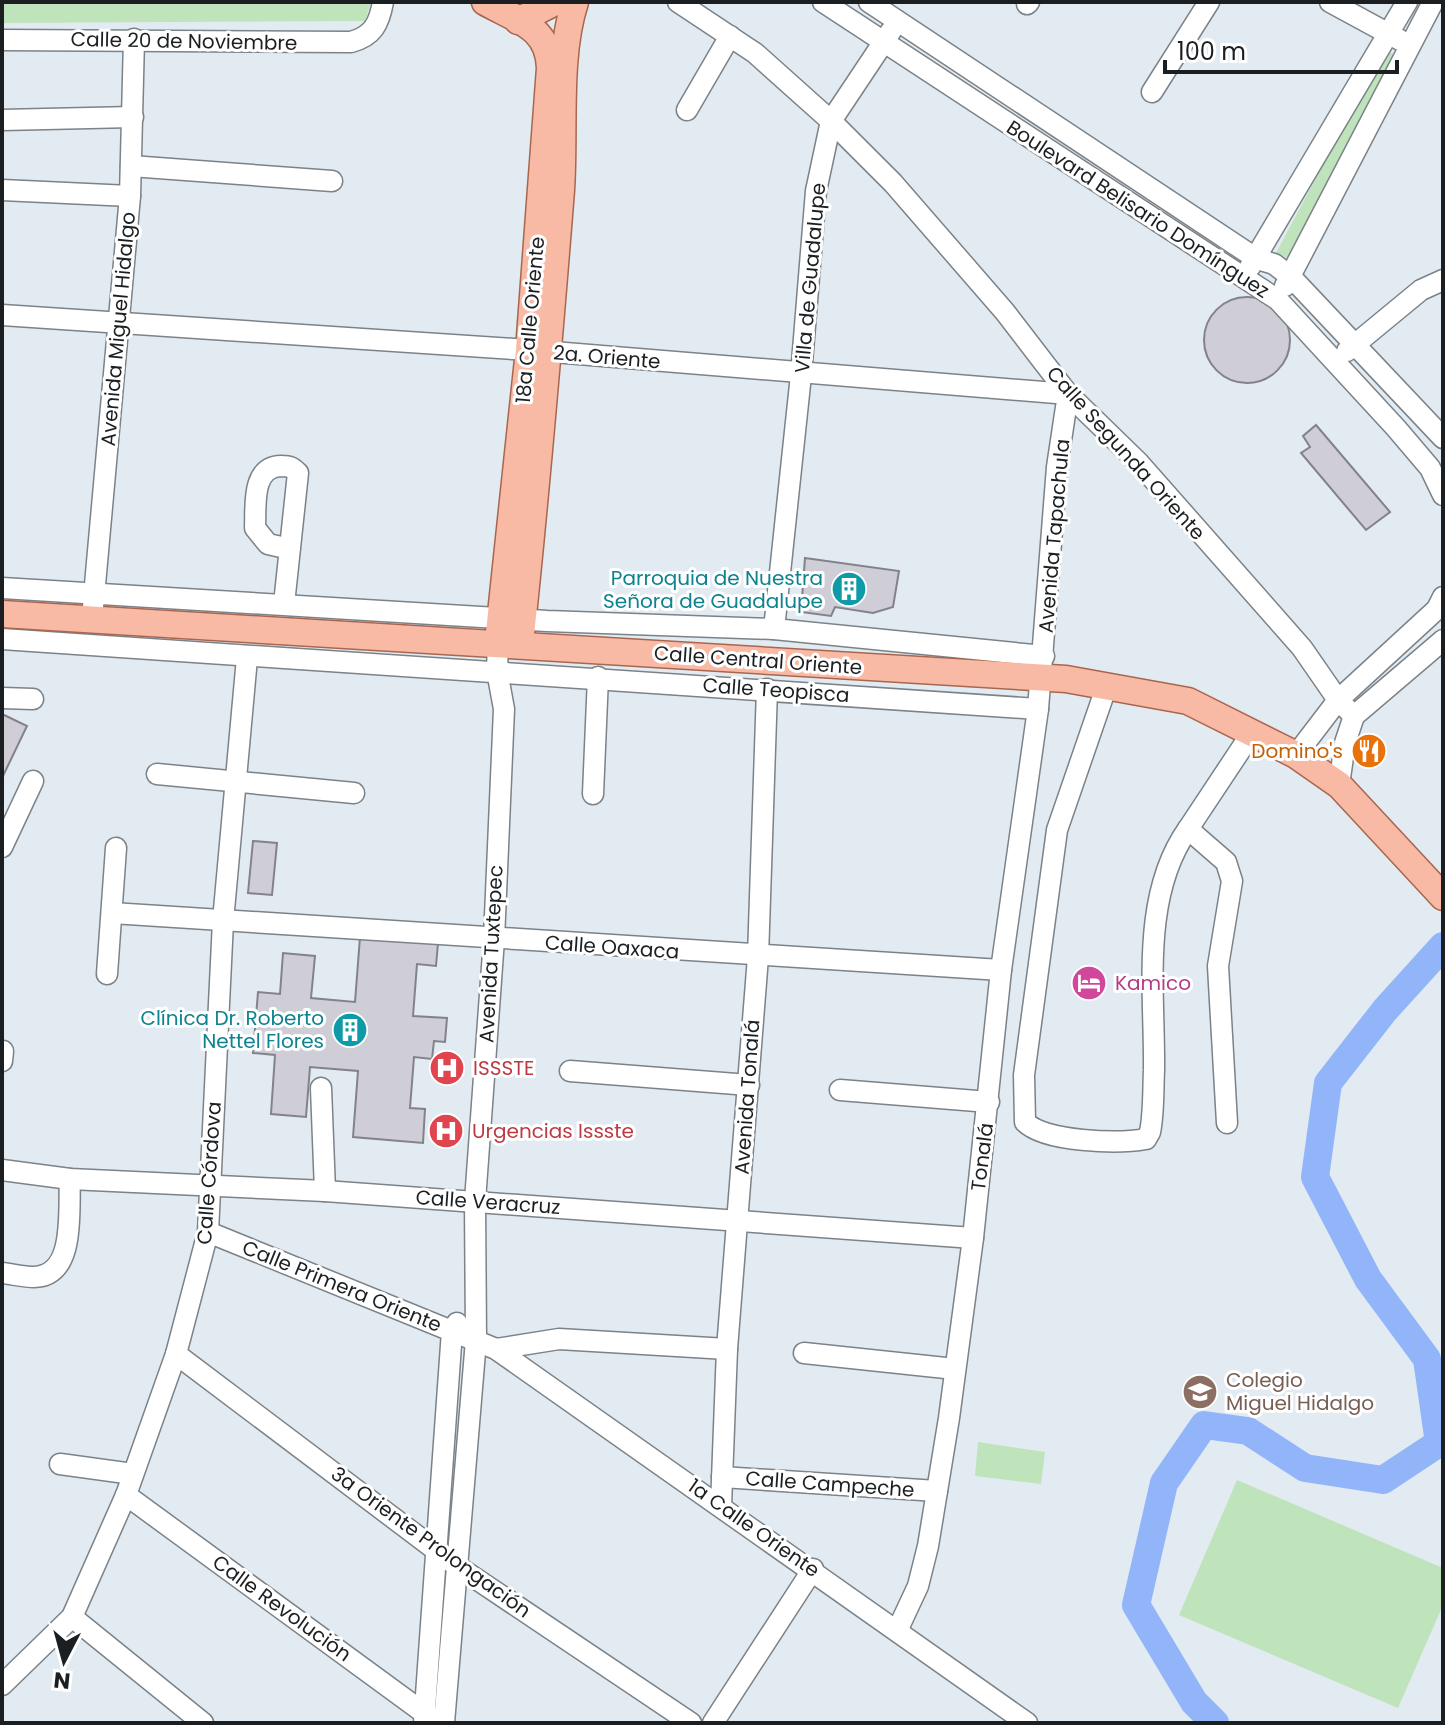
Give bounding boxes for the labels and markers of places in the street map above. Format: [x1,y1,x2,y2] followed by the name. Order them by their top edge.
[603,564,823,615] place label: Parroquia de Nuestra Señora de Guadalupe
[830,570,868,608] building icon: Parroquia de Nuestra Señora de Guadalupe
[1350,732,1388,770] restaurant icon: Domino's
[1251,737,1343,765] place label: Domino's
[1070,964,1108,1002] hotel icon: Kamico
[1115,969,1191,997] place label: Kamico
[140,1004,324,1055] place label: Clínica Dr. Roberto Nettel Flores
[331,1011,369,1049] building icon: Clínica Dr. Roberto Nettel Flores
[428,1049,466,1087] hospital icon: ISSSTE
[473,1054,534,1082] place label: ISSSTE
[427,1112,465,1150] hospital icon: Urgencias Issste
[472,1117,634,1145] place label: Urgencias Issste
[1226,1366,1374,1417] place label: Colegio Miguel Hidalgo
[1181,1373,1219,1411] school or university icon: Colegio Miguel Hidalgo

